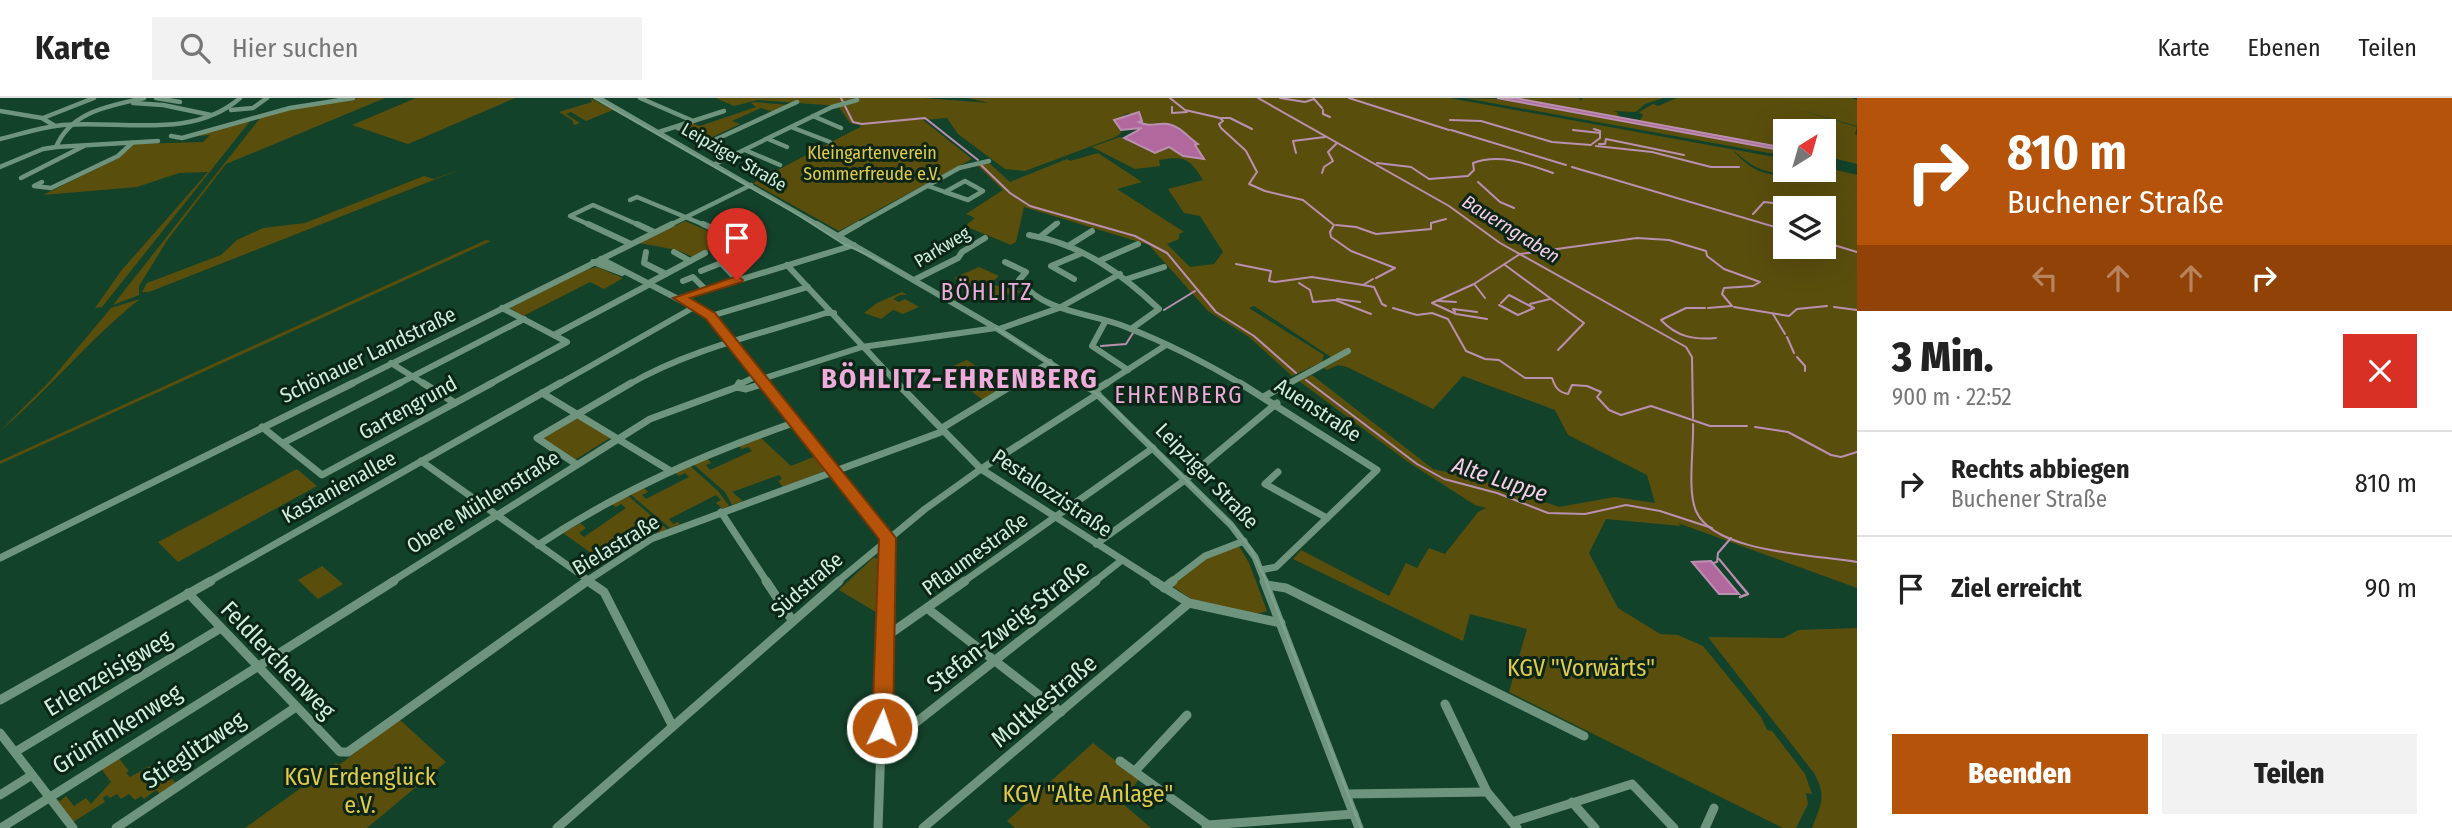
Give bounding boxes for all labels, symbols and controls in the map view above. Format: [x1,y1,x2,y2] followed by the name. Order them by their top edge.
[152,17,642,80] search box
[35,28,110,68] text: Karte
[176,29,214,67] icon: search
[232,33,359,64] text: Hier suchen
[2158,34,2210,62] text: Karte
[2248,34,2321,62] text: Ebenen
[2359,34,2417,62] text: Teilen
[678,118,790,196] street label: Leipziger Straße
[1773,119,1836,182] north arrow
[1773,119,1836,259] map controls
[2007,123,2127,182] text: 810 m
[1892,126,1983,217] icon: right
[803,142,941,185] park label: Kleingartenverein Sommerfreude e.V.
[2007,183,2224,221] text: Buchener Straße
[1458,190,1564,268] water label: Bauerngraben
[1773,196,1836,259] button: layers
[707,208,767,280] pin
[718,219,756,257] icon: arrive
[910,222,974,272] street label: Parkweg
[2026,259,2064,297] icon: left
[2099,259,2137,297] icon: ahead
[2172,259,2210,297] icon: ahead
[2245,259,2283,297] icon: right
[941,278,1033,306] district label: BÖHLITZ
[276,301,460,409] street label: Schönauer Landstraße
[1892,332,1993,382] text: 3 Min.
[2343,334,2417,408] button: close
[821,362,1099,395] district label: BÖHLITZ-EHRENBERG
[354,370,462,446] street label: Gartengrund
[1270,372,1366,448] street label: Auenstraße
[1115,381,1243,409] district label: EHRENBERG
[1892,383,2012,411] text: 900 m · 22:52
[1150,418,1264,534] street label: Leipziger Straße
[987,443,1117,543] street label: Pestalozzistraße
[277,445,401,529] street label: Kastanienallee
[402,445,564,559] street label: Obere Mühlenstraße
[1448,450,1551,507] water label: Alte Luppe
[1951,454,2130,485] text: Rechts abbiegen
[1892,465,1930,503] icon: right
[2355,468,2417,499] text: 810 m
[1951,485,2107,513] text: Buchener Straße
[917,507,1033,601] street label: Pflaumestraße
[568,509,664,581] street label: Bielastraße
[766,547,848,623] street label: Südstraße
[921,554,1095,698] street label: Stefan-Zweig-Straße
[1892,570,1930,608] icon: arrive
[1951,573,2082,604] text: Ziel erreicht
[2365,573,2417,604] text: 90 m
[215,595,342,725] street label: Feldlerchenweg
[39,624,177,722] street label: Erlenzeisigweg
[986,649,1102,753] street label: Moltkestraße
[1507,654,1655,682] park label: KGV "Vorwärts"
[47,678,187,780] street label: Grünfinkenweg
[845,691,919,765] position arrow
[137,705,251,794] street label: Stieglitzweg
[1892,734,2148,814] button: Beenden
[2162,734,2417,814] button: Teilen
[284,763,437,819] park label: KGV Erdenglück e.V.
[1003,780,1173,808] park label: KGV "Alte Anlage"

